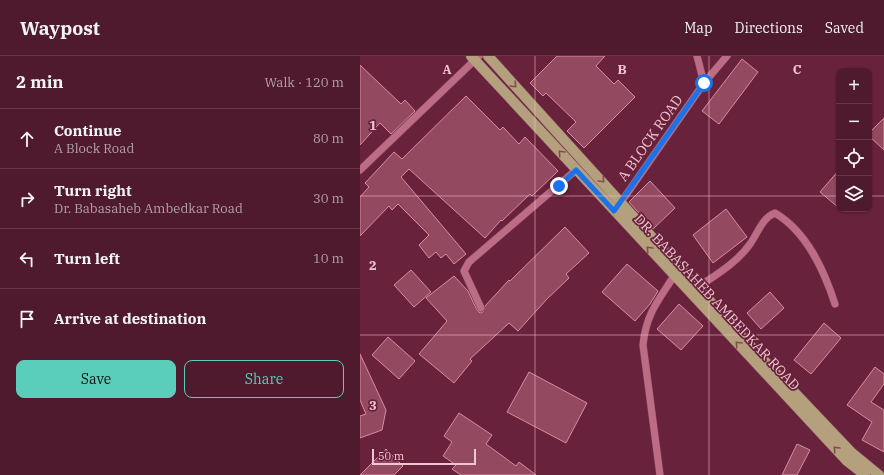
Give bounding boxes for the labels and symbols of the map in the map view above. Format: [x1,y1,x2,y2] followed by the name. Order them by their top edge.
[442,61,452,78] text: A
[617,61,627,78] text: B
[793,61,802,78] text: C
[695,74,713,92] route start
[510,80,517,88] one-way arrow
[614,91,686,185] street label: A BLOCK ROAD
[369,117,377,134] text: 1
[558,151,565,158] one-way arrow
[598,176,605,183] one-way arrow
[550,177,568,195] route end
[630,210,804,394] street label: DR. BABASAHEB AMBEDKAR ROAD
[646,246,654,254] one-way arrow
[369,257,377,274] text: 2
[735,341,742,349] one-way arrow
[369,397,377,414] text: 3
[833,446,841,454] one-way arrow
[372,447,476,466] scale bar

